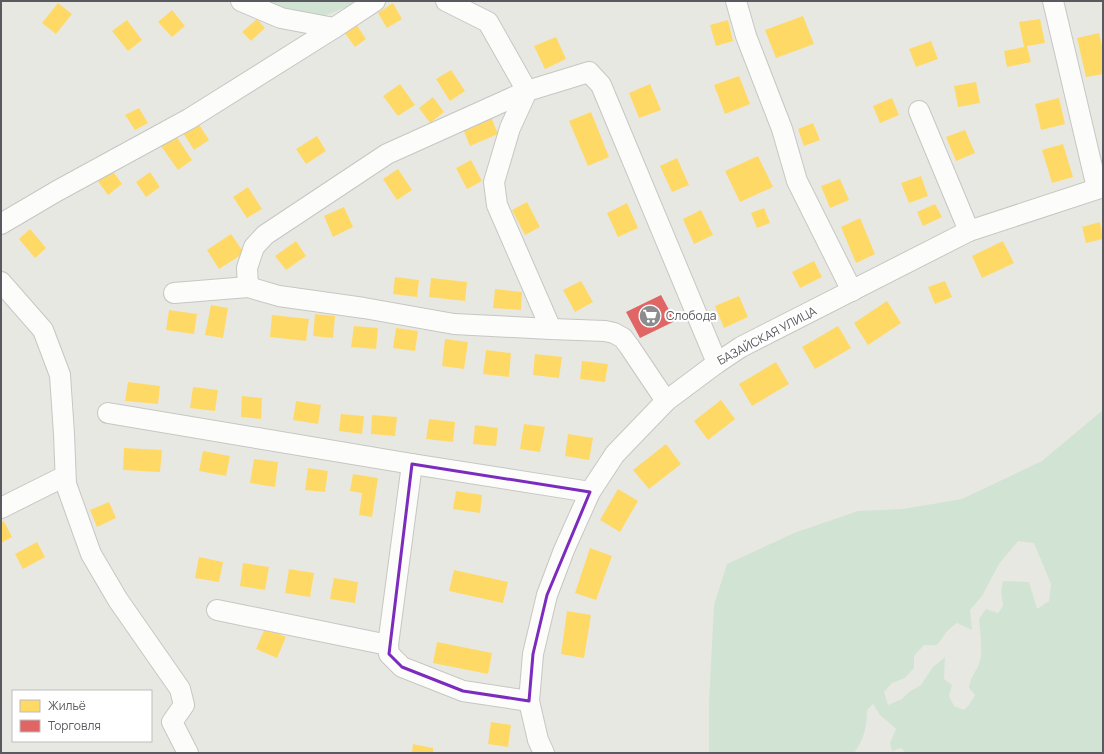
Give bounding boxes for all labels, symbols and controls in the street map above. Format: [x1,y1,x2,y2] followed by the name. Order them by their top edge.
[714,302,820,369] street label: БАЗАЙСКАЯ УЛИЦА
[637,303,663,329] supermarket icon: Слобода
[666,307,717,324] place label: Слобода
[12,690,152,742] legend
[48,697,86,714] text: Жильё
[48,717,101,734] text: Торговля

